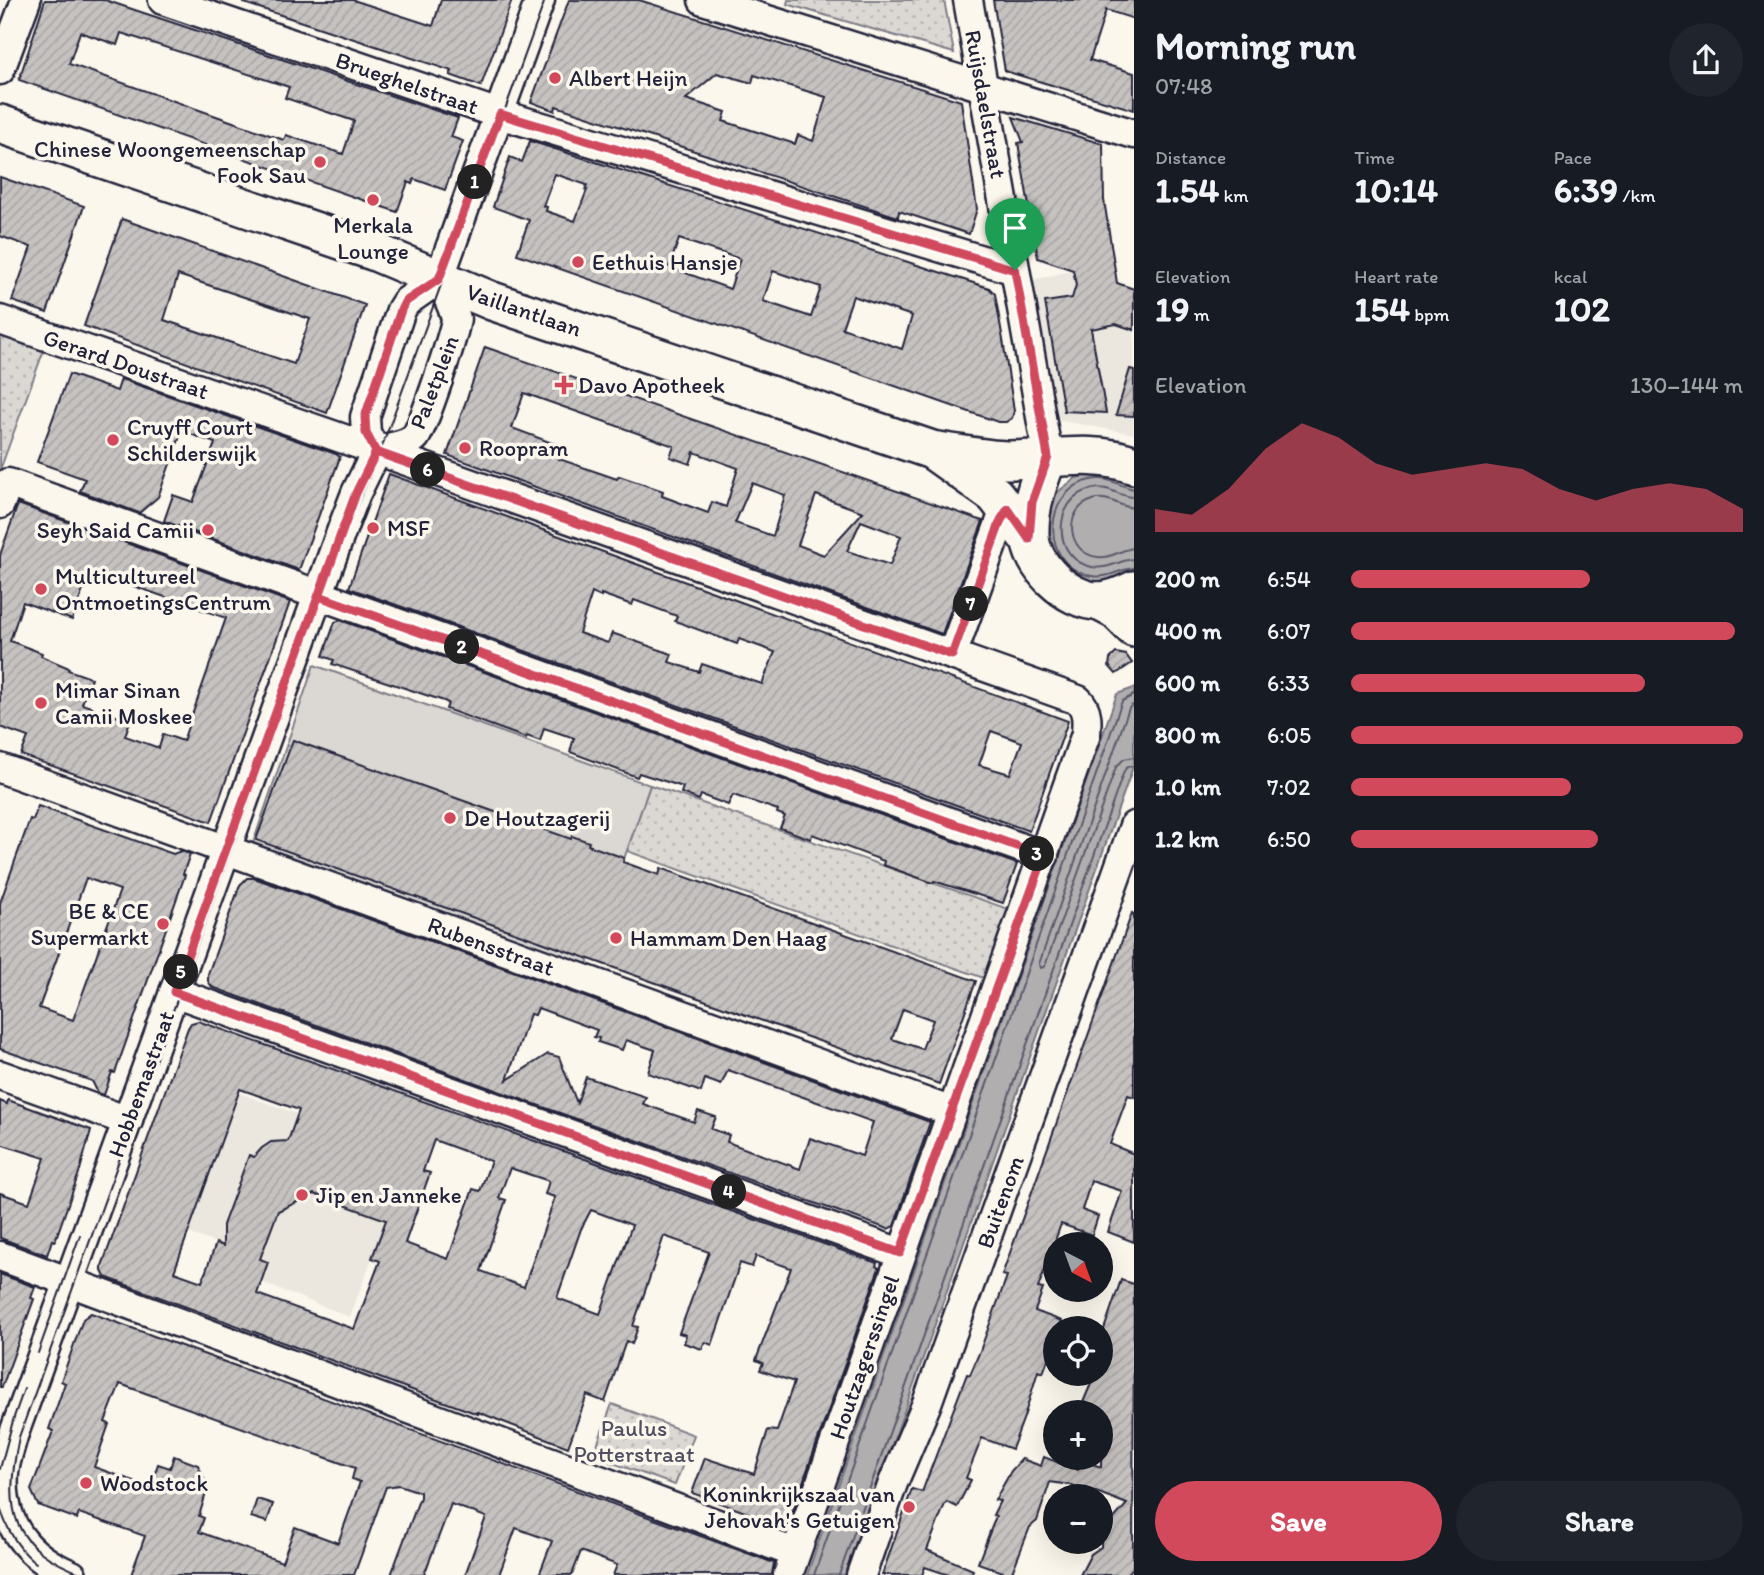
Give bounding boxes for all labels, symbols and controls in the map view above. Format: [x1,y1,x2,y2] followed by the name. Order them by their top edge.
[1155,23,1356,69] text: Morning run
[1669,23,1743,97] button: share
[959,28,1013,181] street label: Ruijsdaelstraat
[332,45,482,121] street label: Brueghelstraat
[569,64,688,92] place label: Albert Heijn
[547,70,563,86] marker: Albert Heijn
[1155,72,1213,100] text: 07:48
[34,135,306,189] place label: Chinese Woongemeenschap Fook Sau
[1155,146,1226,169] text: Distance
[1354,146,1395,169] text: Time
[1554,146,1592,169] text: Pace
[312,154,328,170] marker: Chinese Woongemeenschap Fook Sau
[458,164,492,200] pin: 1
[1155,169,1219,211] text: 1.54
[1354,169,1438,211] text: 10:14
[1554,169,1618,211] text: 6:39
[470,170,479,193] text: 1
[1219,184,1249,207] text: km
[1618,184,1656,207] text: /km
[365,192,381,208] marker: Merkala Lounge
[985,198,1045,270] pin
[996,209,1034,247] icon: arrive
[333,211,413,265] place label: Merkala Lounge
[592,248,738,276] place label: Eethuis Hansje
[570,254,586,270] marker: Eethuis Hansje
[1155,265,1231,288] text: Elevation
[1354,265,1438,288] text: Heart rate
[1554,265,1587,288] text: kcal
[463,277,585,343] street label: Vaillantlaan
[1155,288,1190,330] text: 19
[1354,288,1410,330] text: 154
[1554,288,1610,330] text: 102
[1190,303,1210,326] text: m
[1410,303,1450,326] text: bpm
[40,323,212,405] street label: Gerard Doustraat
[403,331,465,433] street label: Paletplein
[578,371,725,399] place label: Davo Apotheek
[1155,371,1246,399] text: Elevation
[1630,371,1743,399] text: 130–144 m
[556,377,572,393] marker: Davo Apotheek
[127,413,257,467] place label: Cruyff Court Schilderswijk
[105,432,121,448] marker: Cruyff Court Schilderswijk
[479,434,568,462] place label: Roopram
[457,440,473,456] marker: Roopram
[410,452,446,488] pin: 6
[422,458,433,481] text: 6
[387,514,430,542] place label: MSF
[37,516,194,544] place label: Seyh Said Camii
[365,520,381,536] marker: MSF
[200,522,216,538] marker: Seyh Said Camii
[55,562,271,616] place label: Multicultureel OntmoetingsCentrum
[1155,565,1220,593] text: 200 m
[1267,565,1311,593] text: 6:54
[33,581,49,597] marker: Multicultureel OntmoetingsCentrum
[954,586,988,622] pin: 7
[966,592,975,615] text: 7
[1155,617,1222,645] text: 400 m
[1267,617,1310,645] text: 6:07
[444,630,480,664] pin: 2
[457,635,467,658] text: 2
[1155,669,1220,697] text: 600 m
[1267,669,1310,697] text: 6:33
[55,676,193,730] place label: Mimar Sinan Camii Moskee
[33,695,49,711] marker: Mimar Sinan Camii Moskee
[1155,721,1220,749] text: 800 m
[1267,721,1311,749] text: 6:05
[1155,773,1221,801] text: 1.0 km
[1267,773,1310,801] text: 7:02
[464,804,610,832] place label: De Houtzagerij
[442,810,458,826] marker: De Houtzagerij
[1155,825,1219,853] text: 1.2 km
[1267,825,1311,853] text: 6:50
[1020,836,1054,872] pin: 3
[1031,842,1042,865] text: 3
[31,897,149,951] place label: BE & CE Supermarkt
[424,910,558,982] street label: Rubensstraat
[155,916,171,932] marker: BE & CE Supermarkt
[630,924,827,952] place label: Hammam Den Haag
[608,930,624,946] marker: Hammam Den Haag
[164,954,198,990] pin: 5
[176,960,185,983] text: 5
[102,1007,180,1161] street label: Hobbemastraat
[970,1152,1030,1252] street label: Buitenom
[712,1174,746,1210] pin: 4
[723,1180,734,1203] text: 4
[316,1181,462,1209] place label: Jip en Janneke
[294,1187,310,1203] marker: Jip en Janneke
[1043,1232,1113,1302] north arrow
[1043,1232,1113,1554] map controls
[823,1271,905,1443] street label: Houtzagerssingel
[1043,1316,1113,1386] button: locate
[1043,1400,1113,1470] button: +
[573,1414,695,1468] park label: Paulus Potterstraat
[100,1469,208,1497] place label: Woodstock
[78,1475,94,1491] marker: Woodstock
[703,1480,895,1534] place label: Koninkrijkszaal van Jehovah's Getuigen
[1155,1481,1442,1561] button: Save
[1456,1481,1743,1561] button: Share
[1043,1484,1113,1554] button: −
[901,1499,917,1515] marker: Koninkrijkszaal van Jehovah's Getuigen

